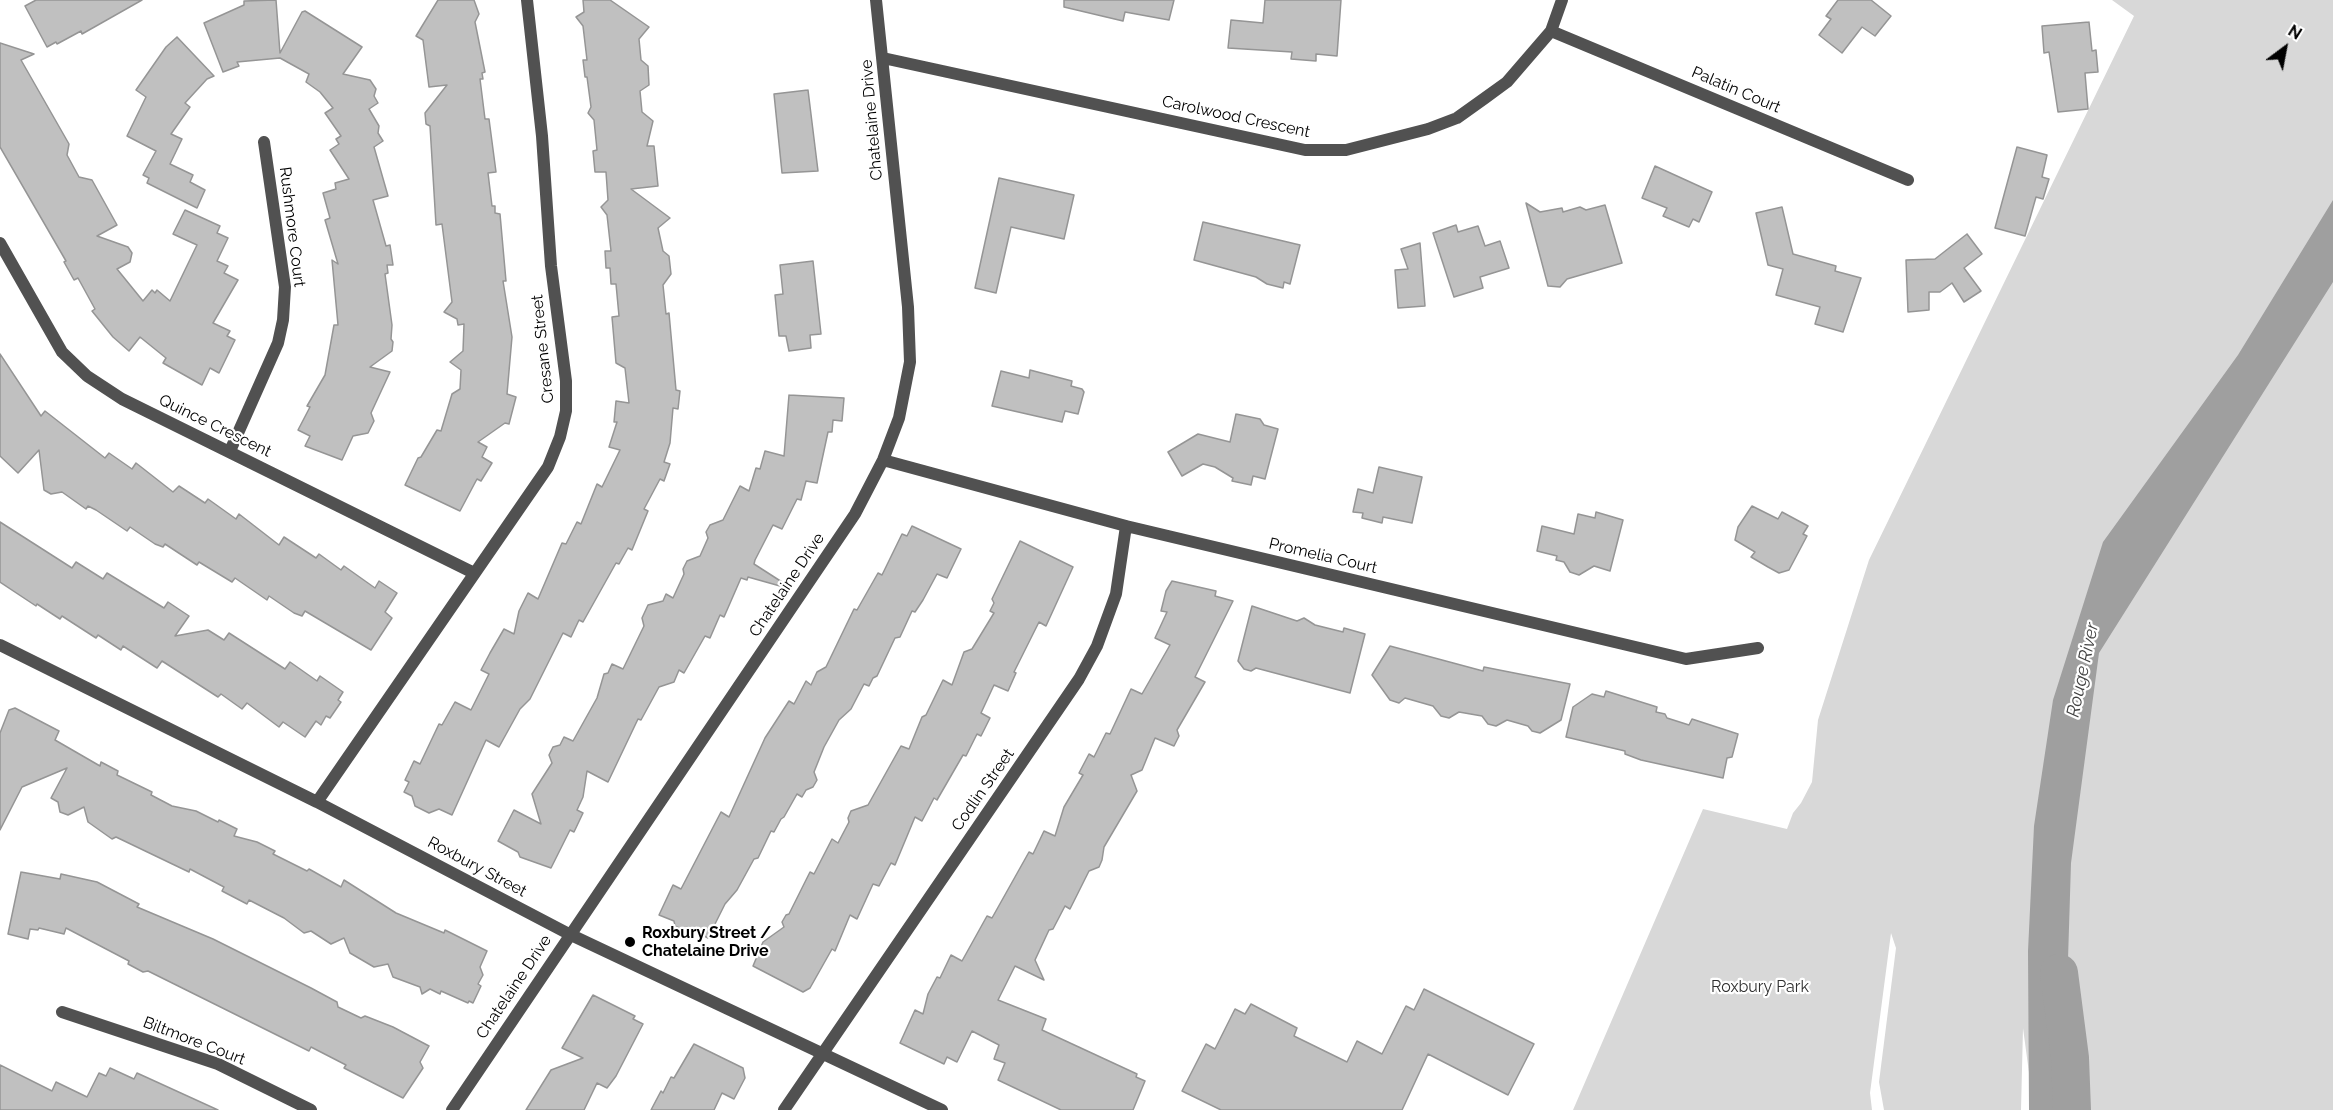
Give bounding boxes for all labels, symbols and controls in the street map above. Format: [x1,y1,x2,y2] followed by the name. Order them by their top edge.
[2255,18,2315,78] north arrow
[2285,21,2305,44] text: N
[857,59,887,181] street label: Chatelaine Drive
[1689,63,1783,117] street label: Palatin Court
[1160,92,1312,142] street label: Carolwood Crescent
[275,166,309,288] street label: Rushmore Court
[528,294,558,404] street label: Cresane Street
[156,390,274,462] street label: Quince Crescent
[745,529,829,641] street label: Chatelaine Drive
[1267,534,1379,578] street label: Promelia Court
[2062,621,2104,719] water label: Rouge River
[948,745,1018,835] street label: Codlin Street
[424,833,530,901] street label: Roxbury Street
[642,923,771,961] place label: Roxbury Street / Chatelaine Drive
[472,931,556,1043] street label: Chatelaine Drive
[623,935,637,949] marker: Roxbury Street / Chatelaine Drive
[1711,977,1809,997] park label: Roxbury Park
[140,1013,248,1069] street label: Biltmore Court

